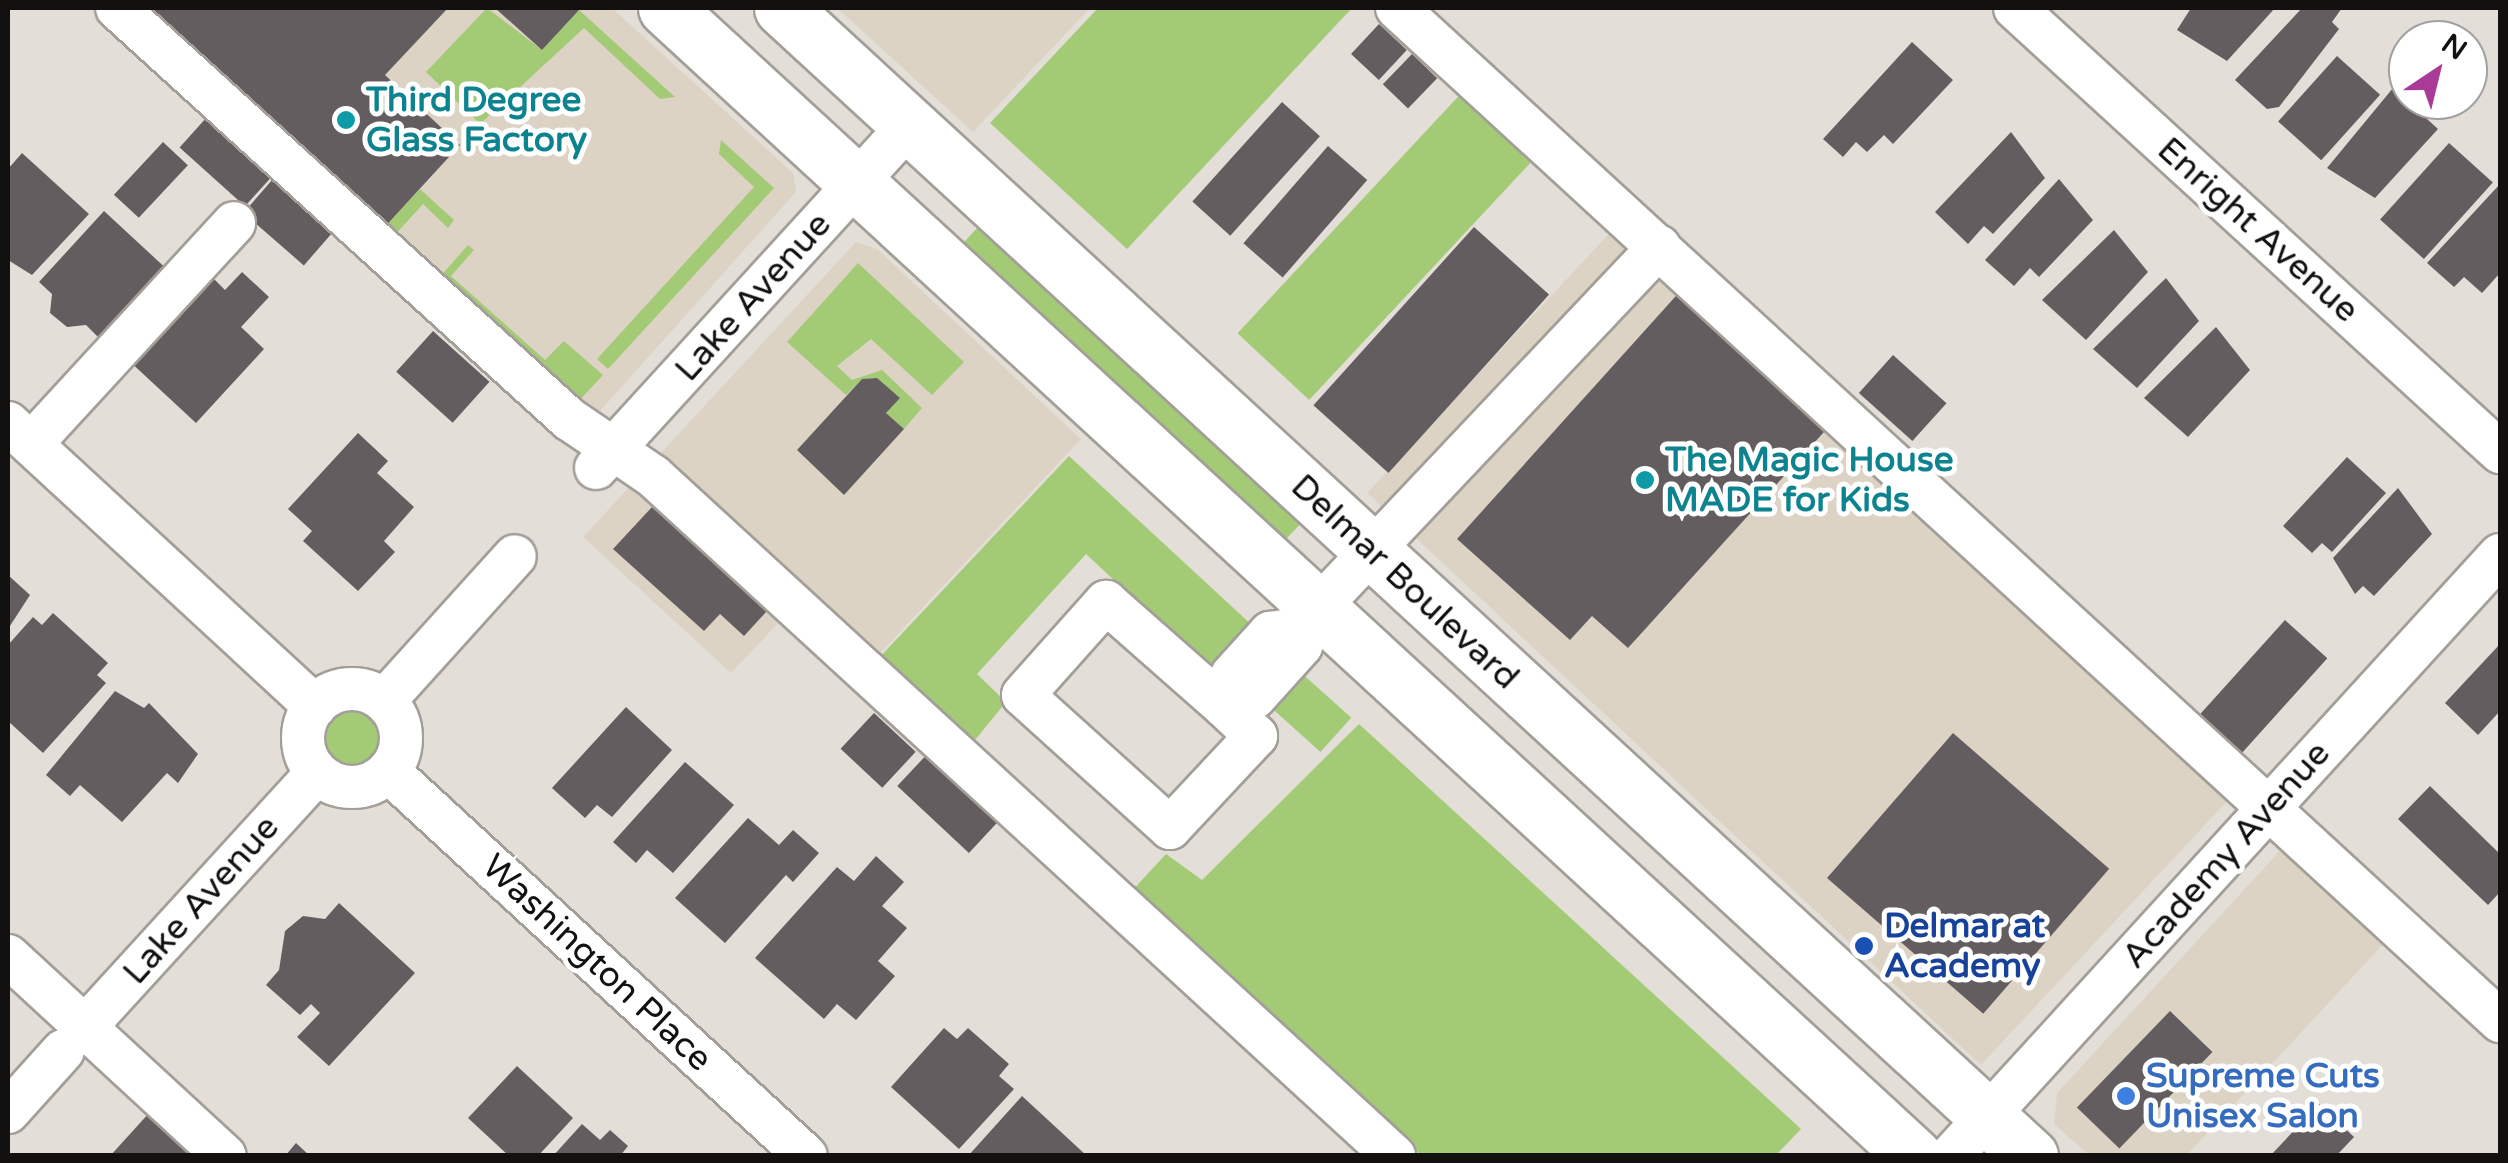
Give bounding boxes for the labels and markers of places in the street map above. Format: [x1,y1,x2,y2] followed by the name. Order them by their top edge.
[366,79,587,161] place label: Third Degree Glass Factory
[335,109,357,131] marker: Third Degree Glass Factory
[1665,439,1954,521] place label: The Magic House MADE for Kids
[1634,469,1656,491] marker: The Magic House MADE for Kids
[1884,905,2045,987] place label: Delmar at Academy
[1853,935,1875,957] marker: Delmar at Academy
[2146,1055,2380,1137] place label: Supreme Cuts Unisex Salon
[2115,1085,2137,1107] marker: Supreme Cuts Unisex Salon

